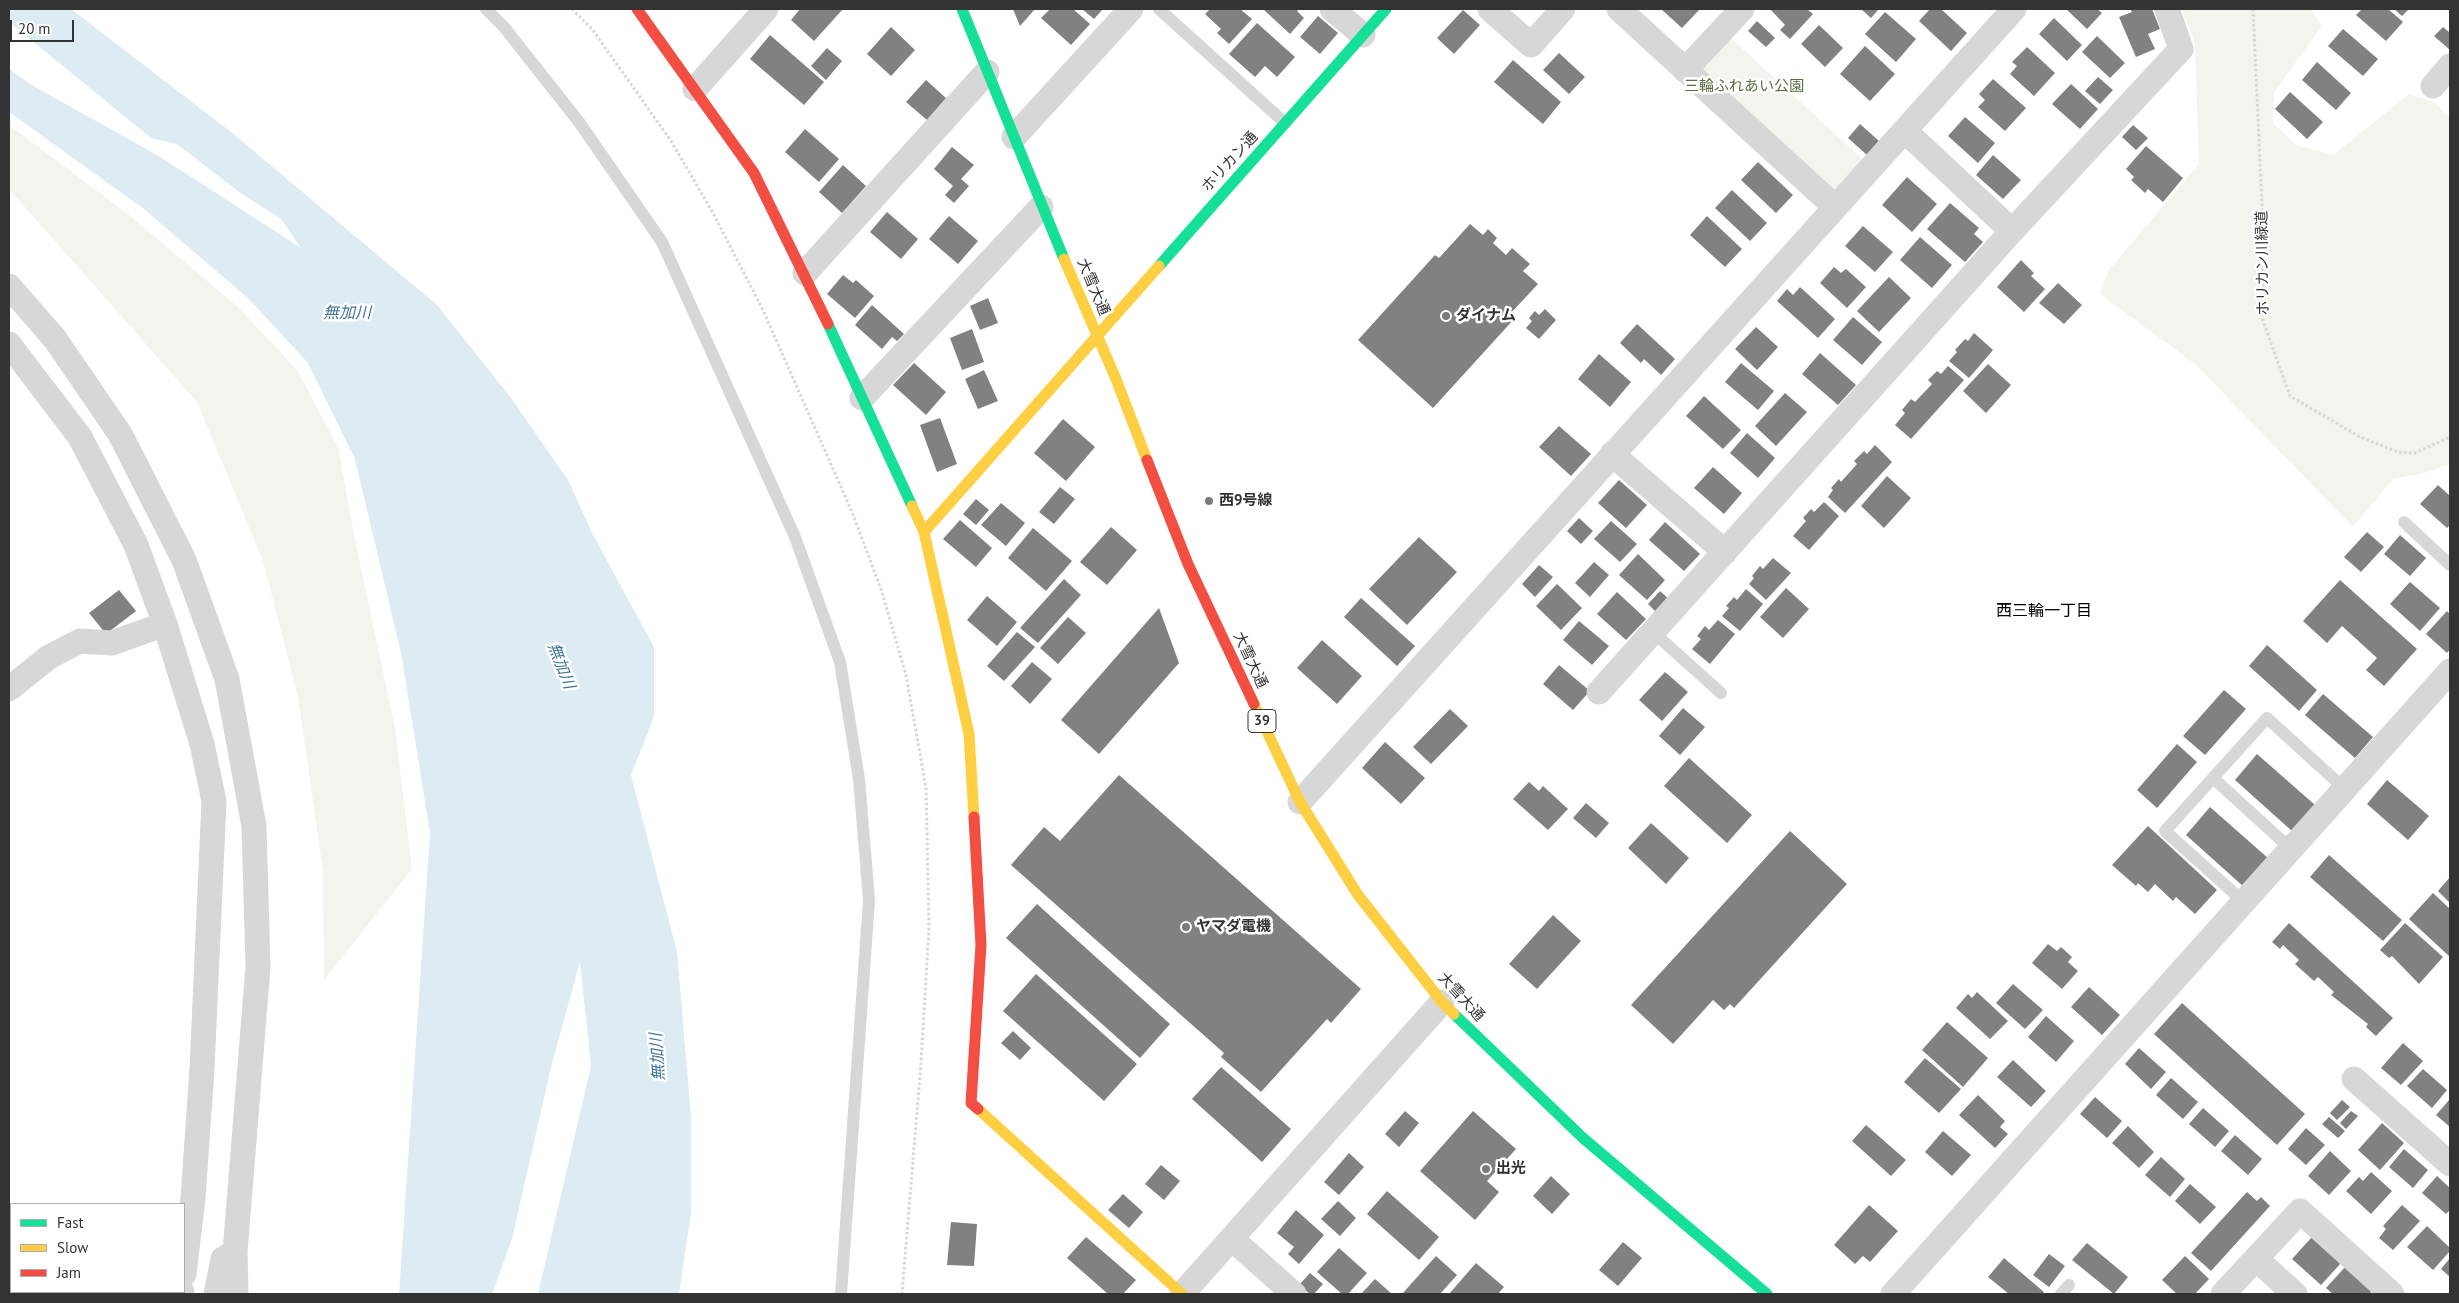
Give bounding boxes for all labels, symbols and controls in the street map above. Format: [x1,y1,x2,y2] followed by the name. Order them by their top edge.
[12,10,76,42] scale bar
[18,19,51,38] text: 20 m
[1684,78,1804,96] park label: 三輪ふれあい公園
[1198,128,1262,196] street label: ホリカン通
[2253,210,2273,316] street label: ホリカン川緑道
[1073,256,1113,318] street label: 大雪大通
[323,303,371,323] water label: 無加川
[1456,307,1516,325] place label: ダイナム
[1440,310,1452,322] marker: ダイナム
[1219,492,1273,510] place label: 西9号線
[1203,495,1215,507] marker: 西9号線
[1996,601,2092,621] district label: 西三輪一丁目
[1229,629,1271,691] street label: 大雪大通
[543,640,579,692] water label: 無加川
[1248,709,1276,732] road number: 39
[1196,918,1271,936] place label: ヤマダ電機
[1180,921,1192,933] marker: ヤマダ電機
[1434,969,1488,1025] street label: 大雪大通
[647,1032,669,1082] water label: 無加川
[1496,1160,1526,1178] place label: 出光
[1480,1163,1492,1175] marker: 出光
[10,1203,185,1293] legend
[57,1213,84,1232] text: Fast
[57,1238,88,1257] text: Slow
[57,1263,81,1282] text: Jam

